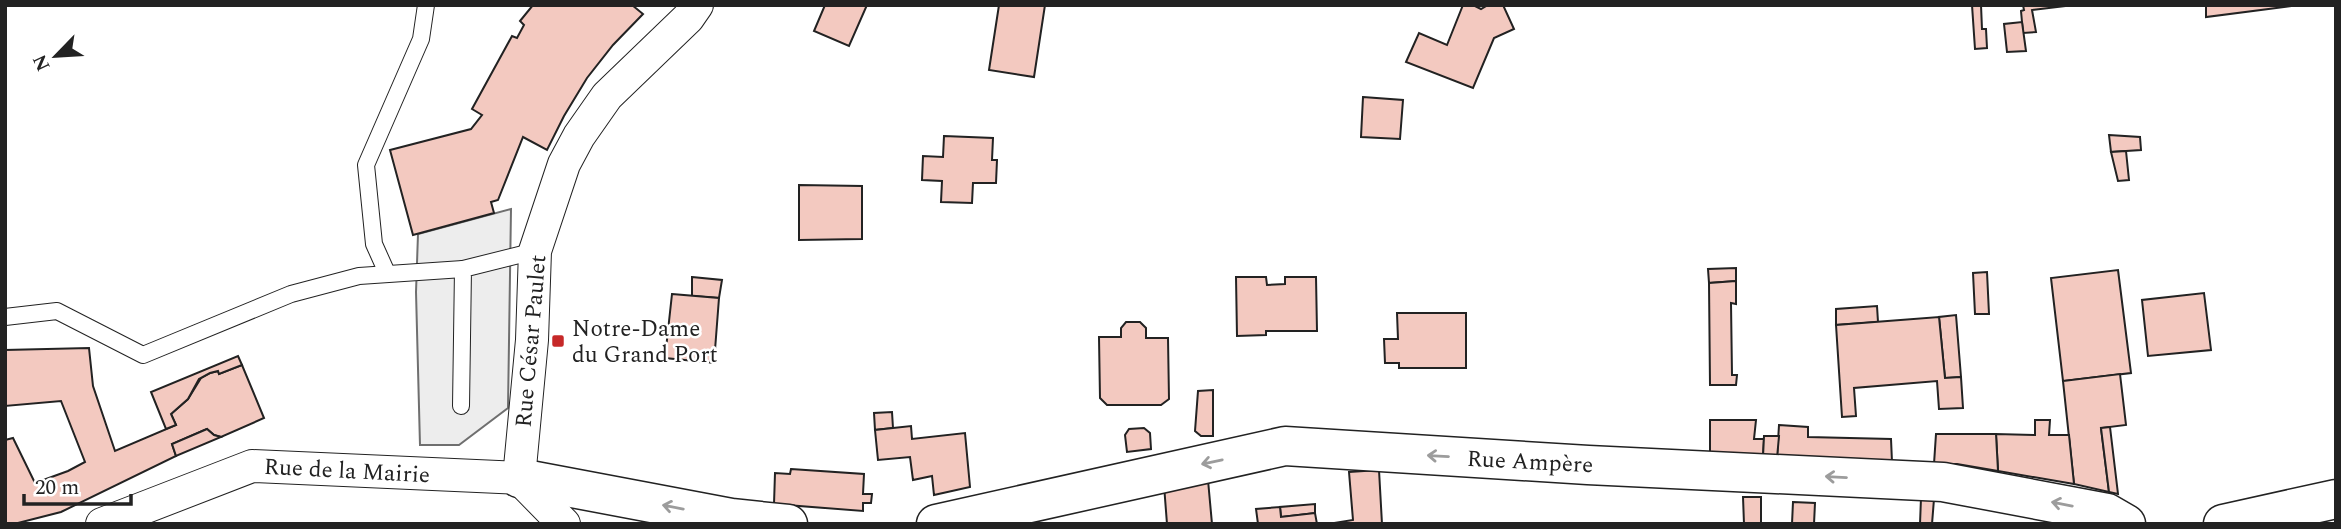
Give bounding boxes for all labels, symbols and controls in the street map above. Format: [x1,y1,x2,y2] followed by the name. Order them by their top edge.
[21,21,91,91] north arrow
[26,49,58,76] text: N
[507,253,556,429] street label: Rue César Paulet
[572,312,718,373] place label: Notre-Dame du Grand Port
[550,333,566,349] marker: Notre-Dame du Grand Port
[1466,442,1594,483] street label: Rue Ampère
[1427,449,1450,462] one-way arrow
[263,450,431,493] street label: Rue de la Mairie
[1201,456,1224,470] one-way arrow
[24,462,131,506] scale bar
[1826,470,1848,483] one-way arrow
[35,472,79,504] text: 20 m
[2051,497,2074,511] one-way arrow
[662,499,684,513] one-way arrow

